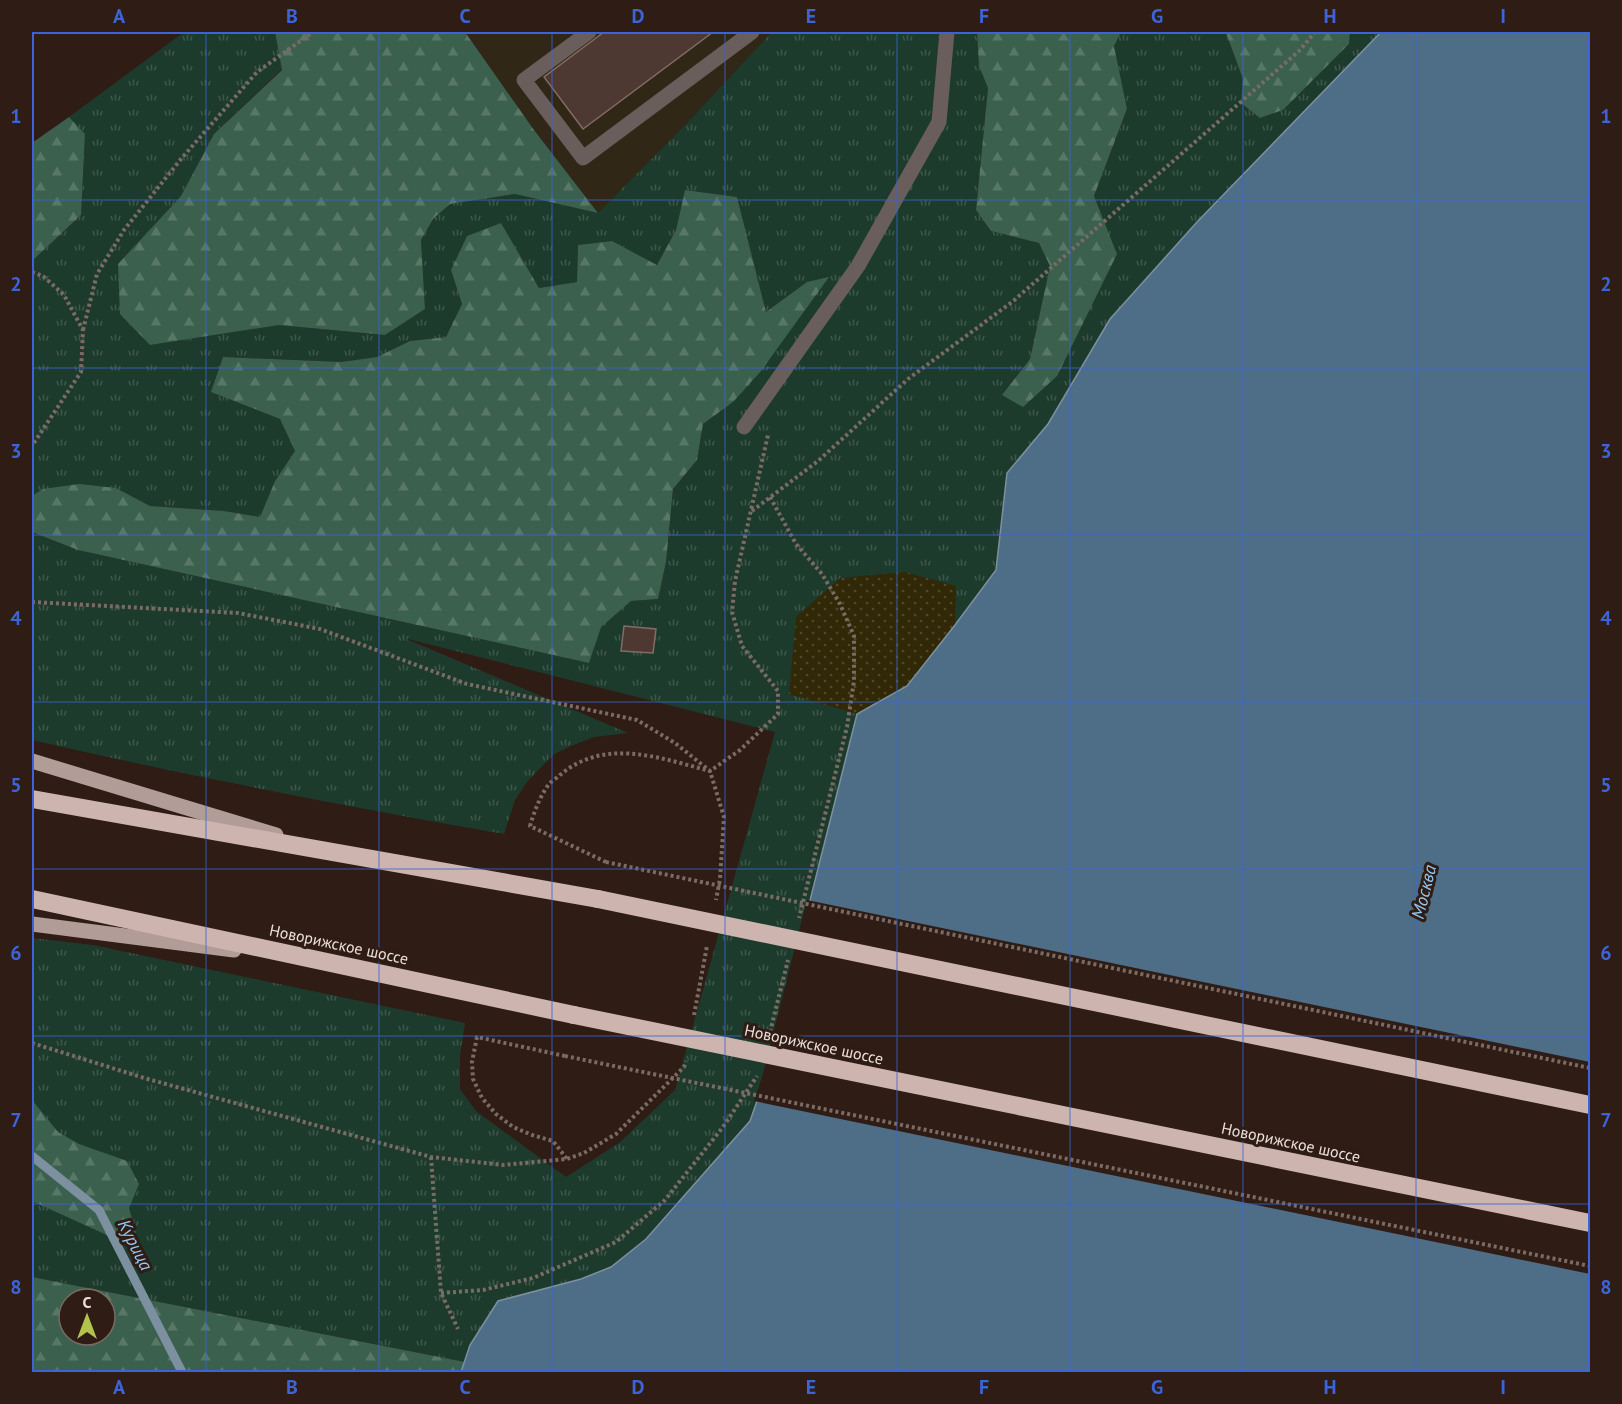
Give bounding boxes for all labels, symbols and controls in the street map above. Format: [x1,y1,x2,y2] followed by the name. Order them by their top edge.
[113,3,126,29] text: A
[286,3,298,29] text: B
[459,3,471,29] text: C
[632,3,645,29] text: D
[806,3,816,29] text: E
[979,3,989,29] text: F
[1151,3,1163,29] text: G
[1323,3,1337,29] text: H
[1500,3,1506,29] text: I
[10,103,22,129] text: 1
[1600,103,1612,129] text: 1
[10,271,22,297] text: 2
[1600,271,1612,297] text: 2
[10,438,22,464] text: 3
[1600,438,1612,464] text: 3
[10,605,22,631] text: 4
[1600,605,1612,631] text: 4
[10,772,22,798] text: 5
[1600,772,1612,798] text: 5
[1406,862,1441,921] water label: Москва
[268,920,410,968] street label: Новорижское шоссе
[10,940,22,966] text: 6
[1600,940,1612,966] text: 6
[743,1020,885,1068] street label: Новорижское шоссе
[10,1107,22,1133] text: 7
[1600,1107,1612,1133] text: 7
[1220,1118,1362,1166] street label: Новорижское шоссе
[113,1215,158,1274] water label: Курица
[10,1274,22,1300] text: 8
[1600,1274,1612,1300] text: 8
[57,1287,117,1347] north arrow
[83,1292,92,1312] text: С
[113,1374,126,1400] text: A
[286,1374,298,1400] text: B
[459,1374,471,1400] text: C
[632,1374,645,1400] text: D
[806,1374,816,1400] text: E
[979,1374,989,1400] text: F
[1151,1374,1163,1400] text: G
[1323,1374,1337,1400] text: H
[1500,1374,1506,1400] text: I

